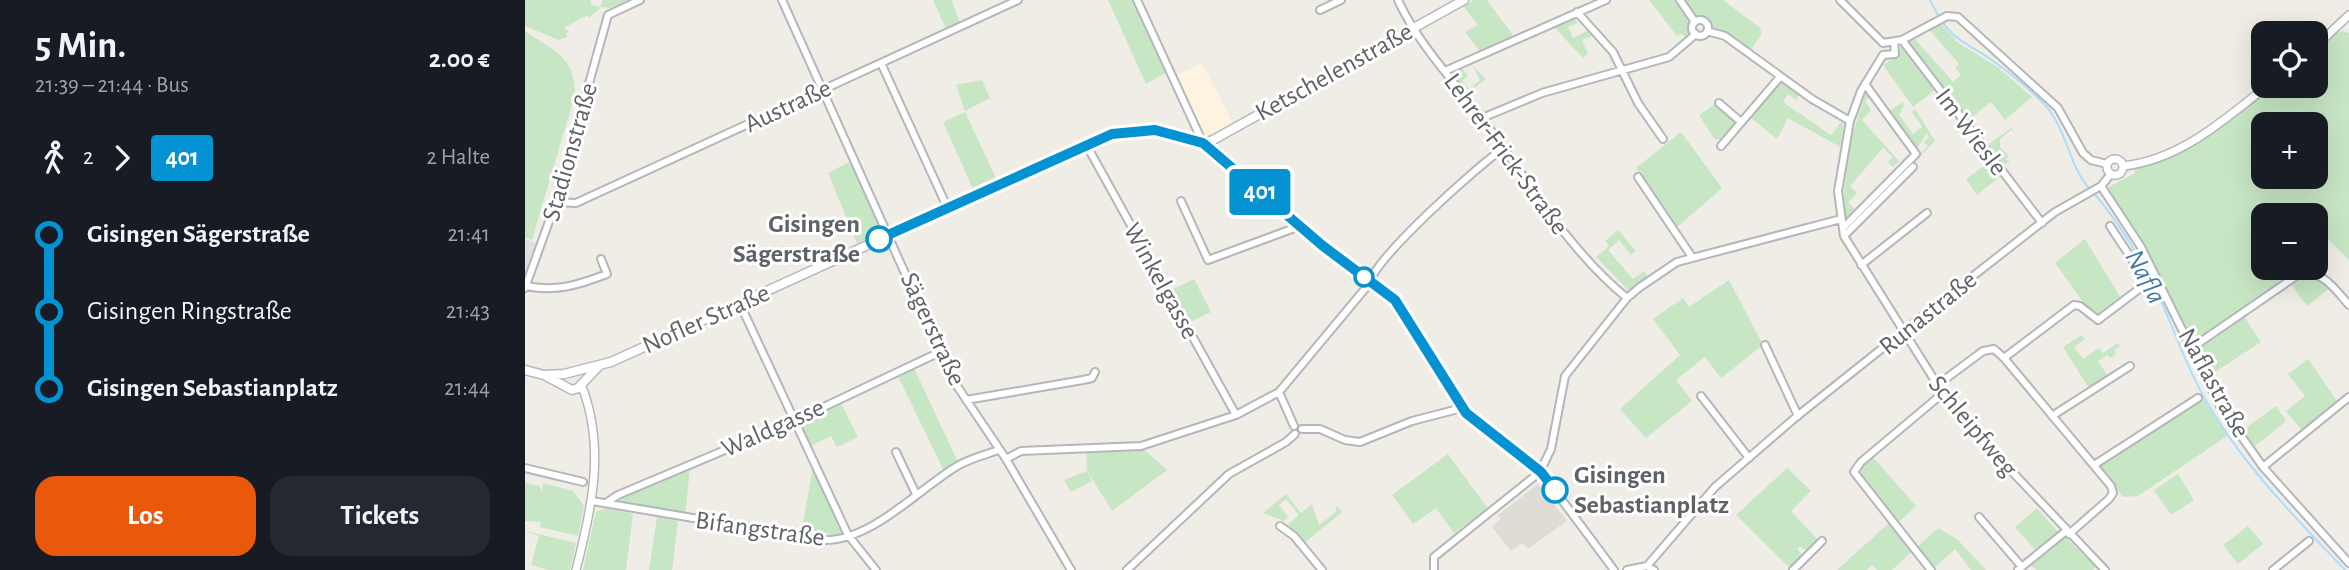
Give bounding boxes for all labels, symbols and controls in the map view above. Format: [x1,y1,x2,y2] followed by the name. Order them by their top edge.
[1251,18,1417,126] street label: Ketschelenstraße
[2251,21,2328,280] map controls
[2251,21,2328,98] button: locate
[35,27,126,65] text: 5 Min.
[429,46,490,72] text: 2.00 €
[1439,69,1573,239] street label: Lehrer-Frick-Straße
[35,74,189,97] text: 21:39 – 21:44 · Bus
[741,75,835,137] street label: Austraße
[538,80,602,224] street label: Stadionstraße
[1930,84,2012,180] street label: Im Wiesle
[2251,112,2328,189] button: +
[35,139,73,177] icon: walk
[103,139,141,177] icon: forward
[83,146,93,169] text: 2
[165,146,199,170] text: 401
[427,146,490,169] text: 2 Halte
[1220,169,1300,215] line badge: 401
[1243,180,1277,204] text: 401
[2251,203,2328,280] button: −
[733,211,860,267] place label: Gisingen Sägerstraße
[1119,219,1203,343] street label: Winkelgasse
[87,221,310,247] text: Gisingen Sägerstraße
[447,223,490,246] text: 21:41
[866,226,892,252] marker: Gisingen Sägerstraße
[2119,245,2171,309] water label: Nafla
[1874,266,1982,360] street label: Runastraße
[1354,267,1374,287] unlabelled marker
[896,269,970,389] street label: Sägerstraße
[639,279,773,359] street label: Nofler Straße
[87,298,292,324] text: Gisingen Ringstraße
[446,300,490,323] text: 21:43
[2173,324,2255,442] street label: Naflastraße
[1924,371,2023,482] street label: Schleipfweg
[87,375,338,401] text: Gisingen Sebastianplatz
[444,377,490,400] text: 21:44
[718,394,828,462] street label: Waldgasse
[1574,462,1729,518] place label: Gisingen Sebastianplatz
[35,476,256,556] button: Los
[270,476,490,556] button: Tickets
[1542,477,1568,503] marker: Gisingen Sebastianplatz
[694,507,826,551] street label: Bifangstraße

